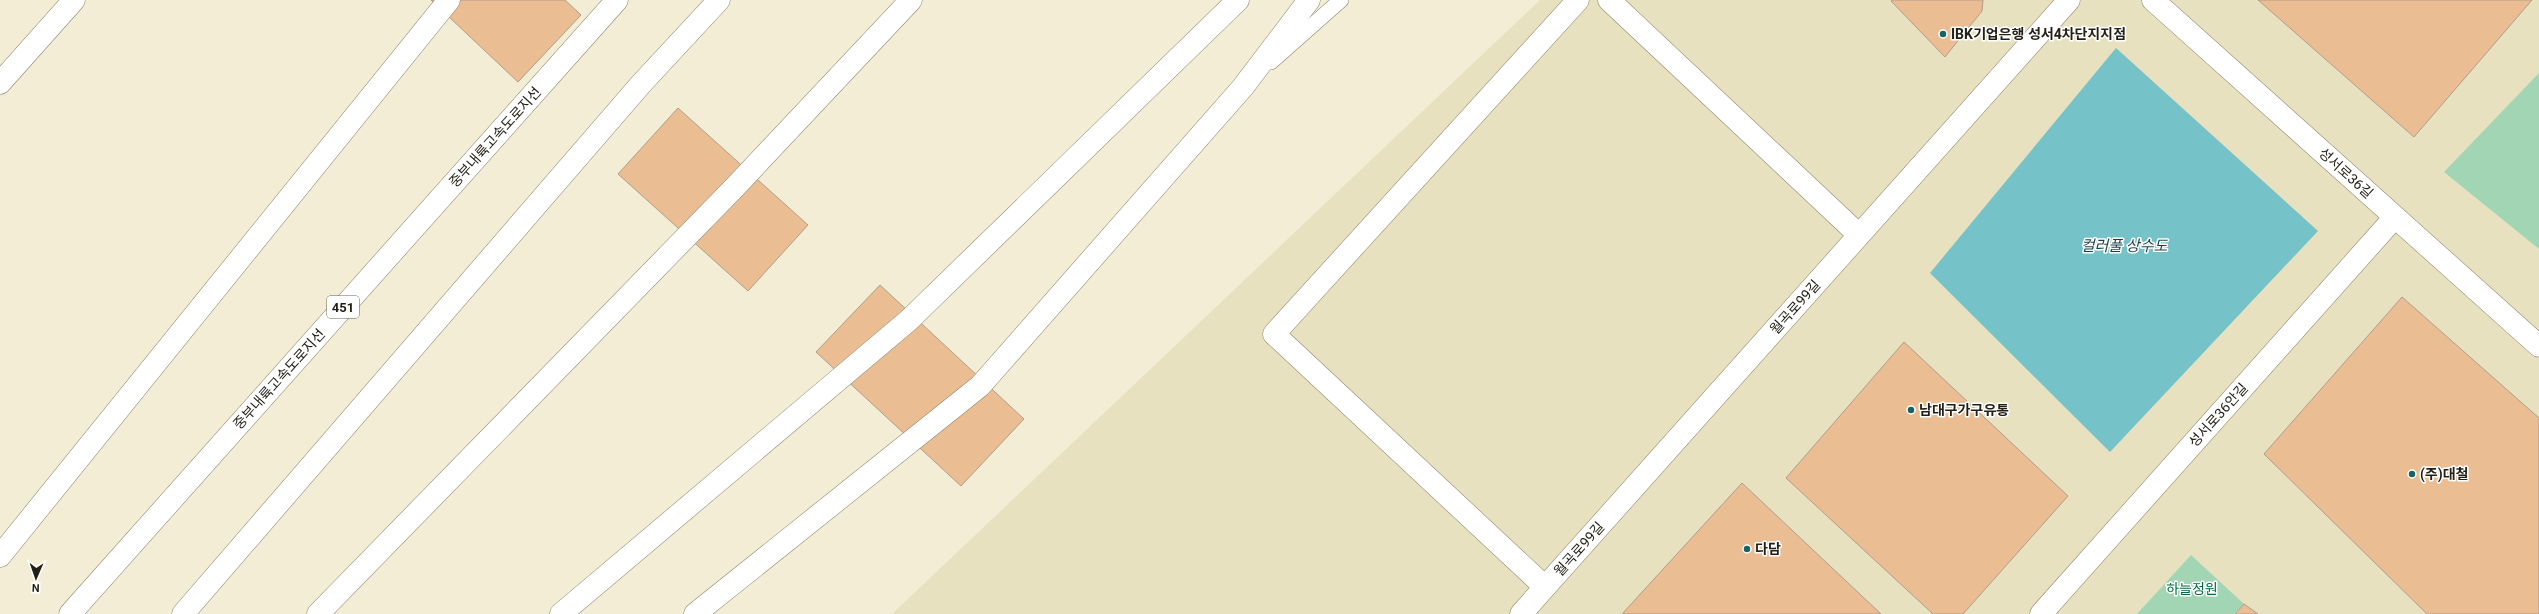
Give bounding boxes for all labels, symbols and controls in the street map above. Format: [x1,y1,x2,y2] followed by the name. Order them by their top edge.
[1951,26,2126,42] place label: IBK기업은행 성서4차단지지점
[1938,29,1948,39] marker: IBK기업은행 성서4차단지지점
[446,84,544,190] street label: 중부내륙고속도로지선
[2316,145,2376,201] street label: 성서로36길
[2081,237,2168,255] water label: 컬러풀 상수도
[1767,277,1823,337] street label: 월곡로99길
[327,296,359,318] road number: 451
[230,326,328,432] street label: 중부내륙고속도로지선
[2185,380,2251,450] street label: 성서로36안길
[1919,402,2009,418] place label: 남대구가구유통
[1906,405,1916,415] marker: 남대구가구유통
[2420,466,2468,483] place label: (주)대철
[2407,469,2417,479] marker: (주)대철
[1551,519,1607,579] street label: 월곡로99길
[1755,541,1781,557] place label: 다담
[1742,544,1752,554] marker: 다담
[16,558,56,598] north arrow
[31,581,40,594] text: N
[2166,581,2218,597] park label: 하늘정원

